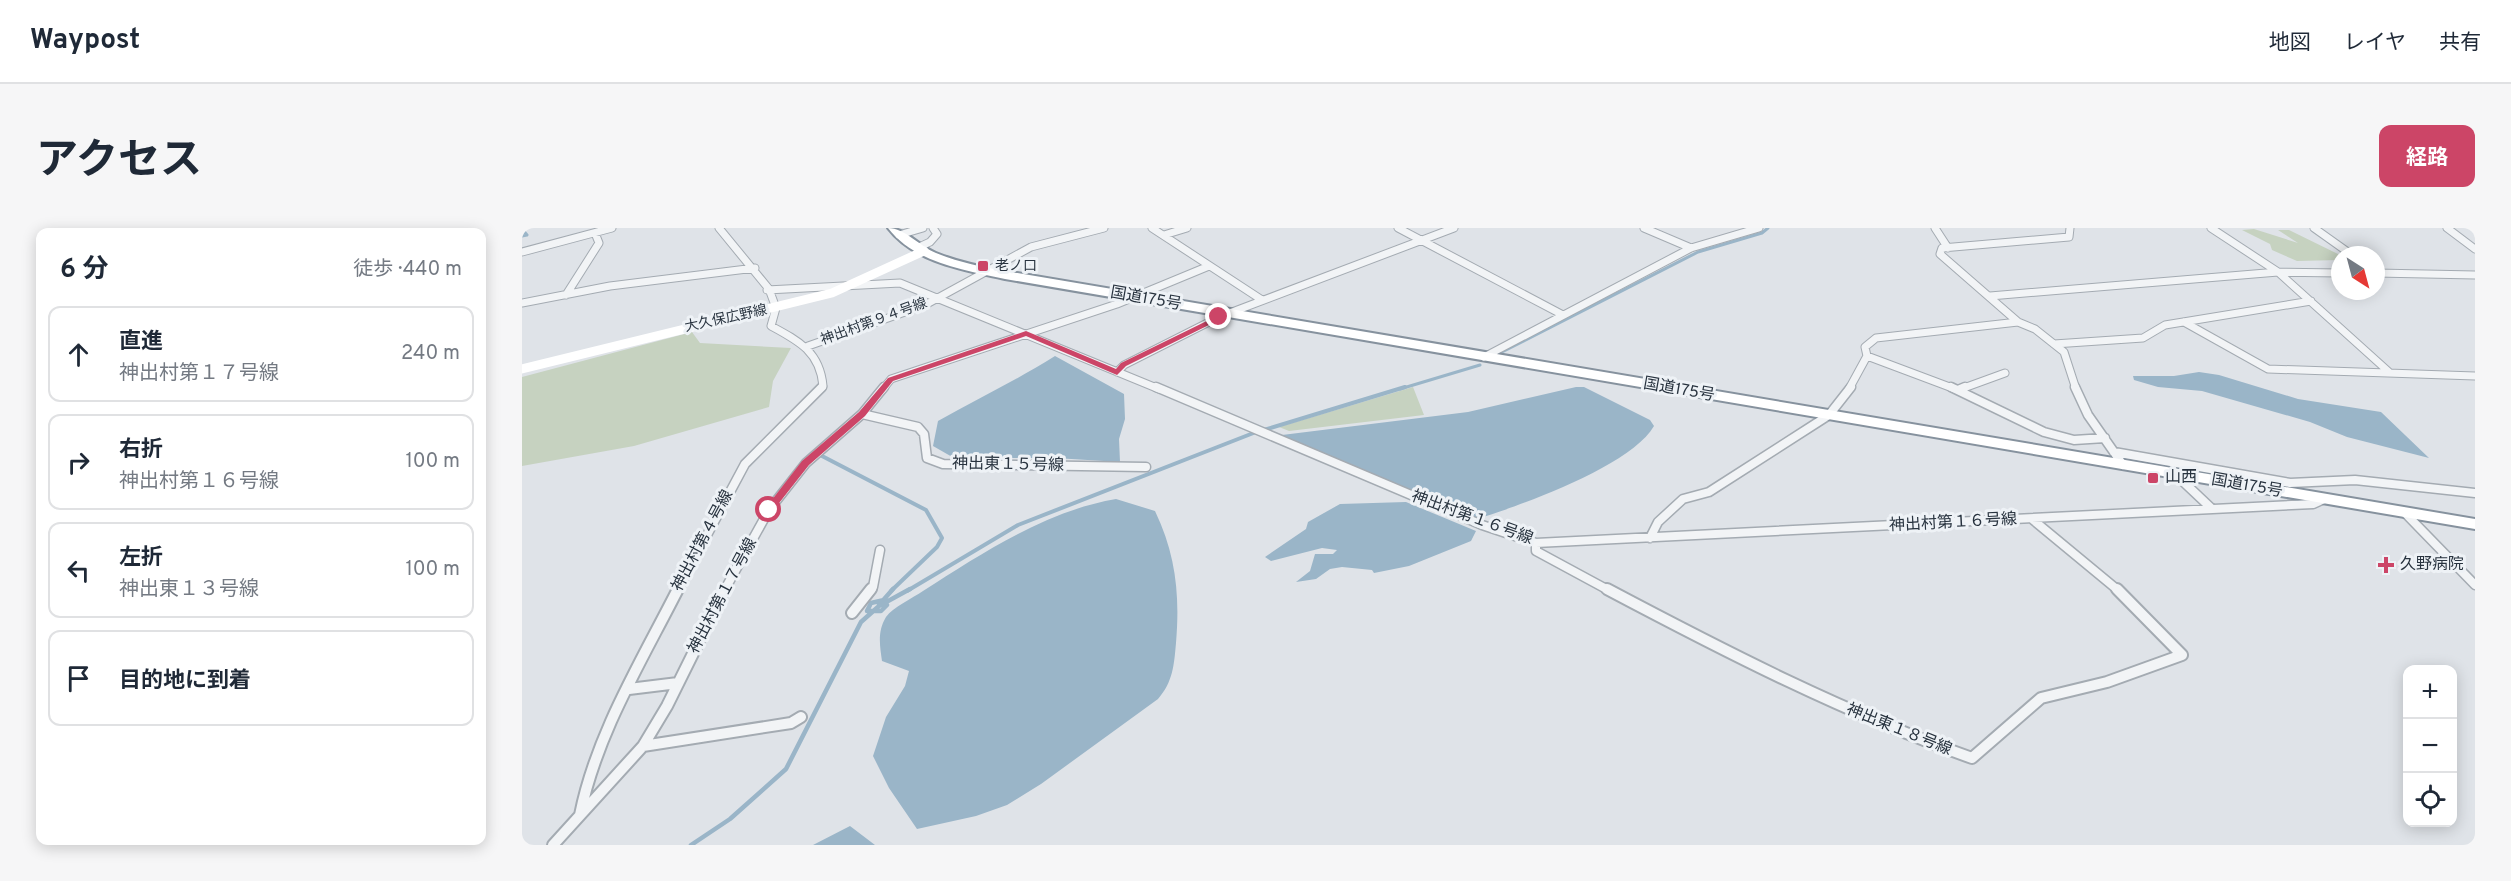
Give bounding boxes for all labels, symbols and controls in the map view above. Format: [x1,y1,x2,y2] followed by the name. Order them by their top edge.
[30,23,140,59] text: Waypost
[2269,30,2311,57] text: 地図
[2344,30,2406,57] text: レイヤ
[2439,30,2481,57] text: 共有
[2379,125,2475,187] button: 経路
[36,136,202,189] text: アクセス
[2331,246,2385,300] north arrow
[60,254,108,287] text: 6 分
[353,257,462,283] text: 徒歩 · 440 m
[995,258,1037,275] place label: 老ノ口
[976,259,990,273] marker: 老ノ口
[1109,283,1183,315] street label: 国道175号
[818,294,930,349] street label: 神出村第９４号線
[683,302,769,336] street label: 大久保広野線
[1205,303,1231,329] route end
[119,329,163,356] text: 直進
[62,338,95,371] icon: ahead
[401,341,460,367] text: 240 m
[119,361,279,387] text: 神出村第１７号線
[1642,374,1716,406] street label: 国道175号
[119,437,163,464] text: 右折
[62,446,95,479] icon: right
[405,449,460,475] text: 100 m
[952,454,1064,476] street label: 神出東１５号線
[2165,468,2197,488] place label: 山西
[119,469,279,495] text: 神出村第１６号線
[2210,470,2284,502] street label: 国道175号
[2146,471,2160,485] marker: 山西
[668,487,738,595] street label: 神出村第４号線
[1408,487,1536,549] street label: 神出村第１６号線
[755,496,781,522] route start
[1889,510,2017,536] street label: 神出村第１６号線
[684,535,762,657] street label: 神出村第１７号線
[119,545,163,572] text: 左折
[62,554,95,587] icon: left
[2400,555,2464,575] place label: 久野病院
[2377,556,2395,574] marker: 久野病院
[405,557,460,583] text: 100 m
[119,577,259,603] text: 神出東１３号線
[62,662,95,695] icon: arrive
[2403,665,2457,827] map controls
[2403,665,2457,719] button: +
[119,668,251,695] text: 目的地に到着
[1843,700,1955,760] street label: 神出東１８号線
[2403,719,2457,773] button: −
[2403,773,2457,827] button: locate

